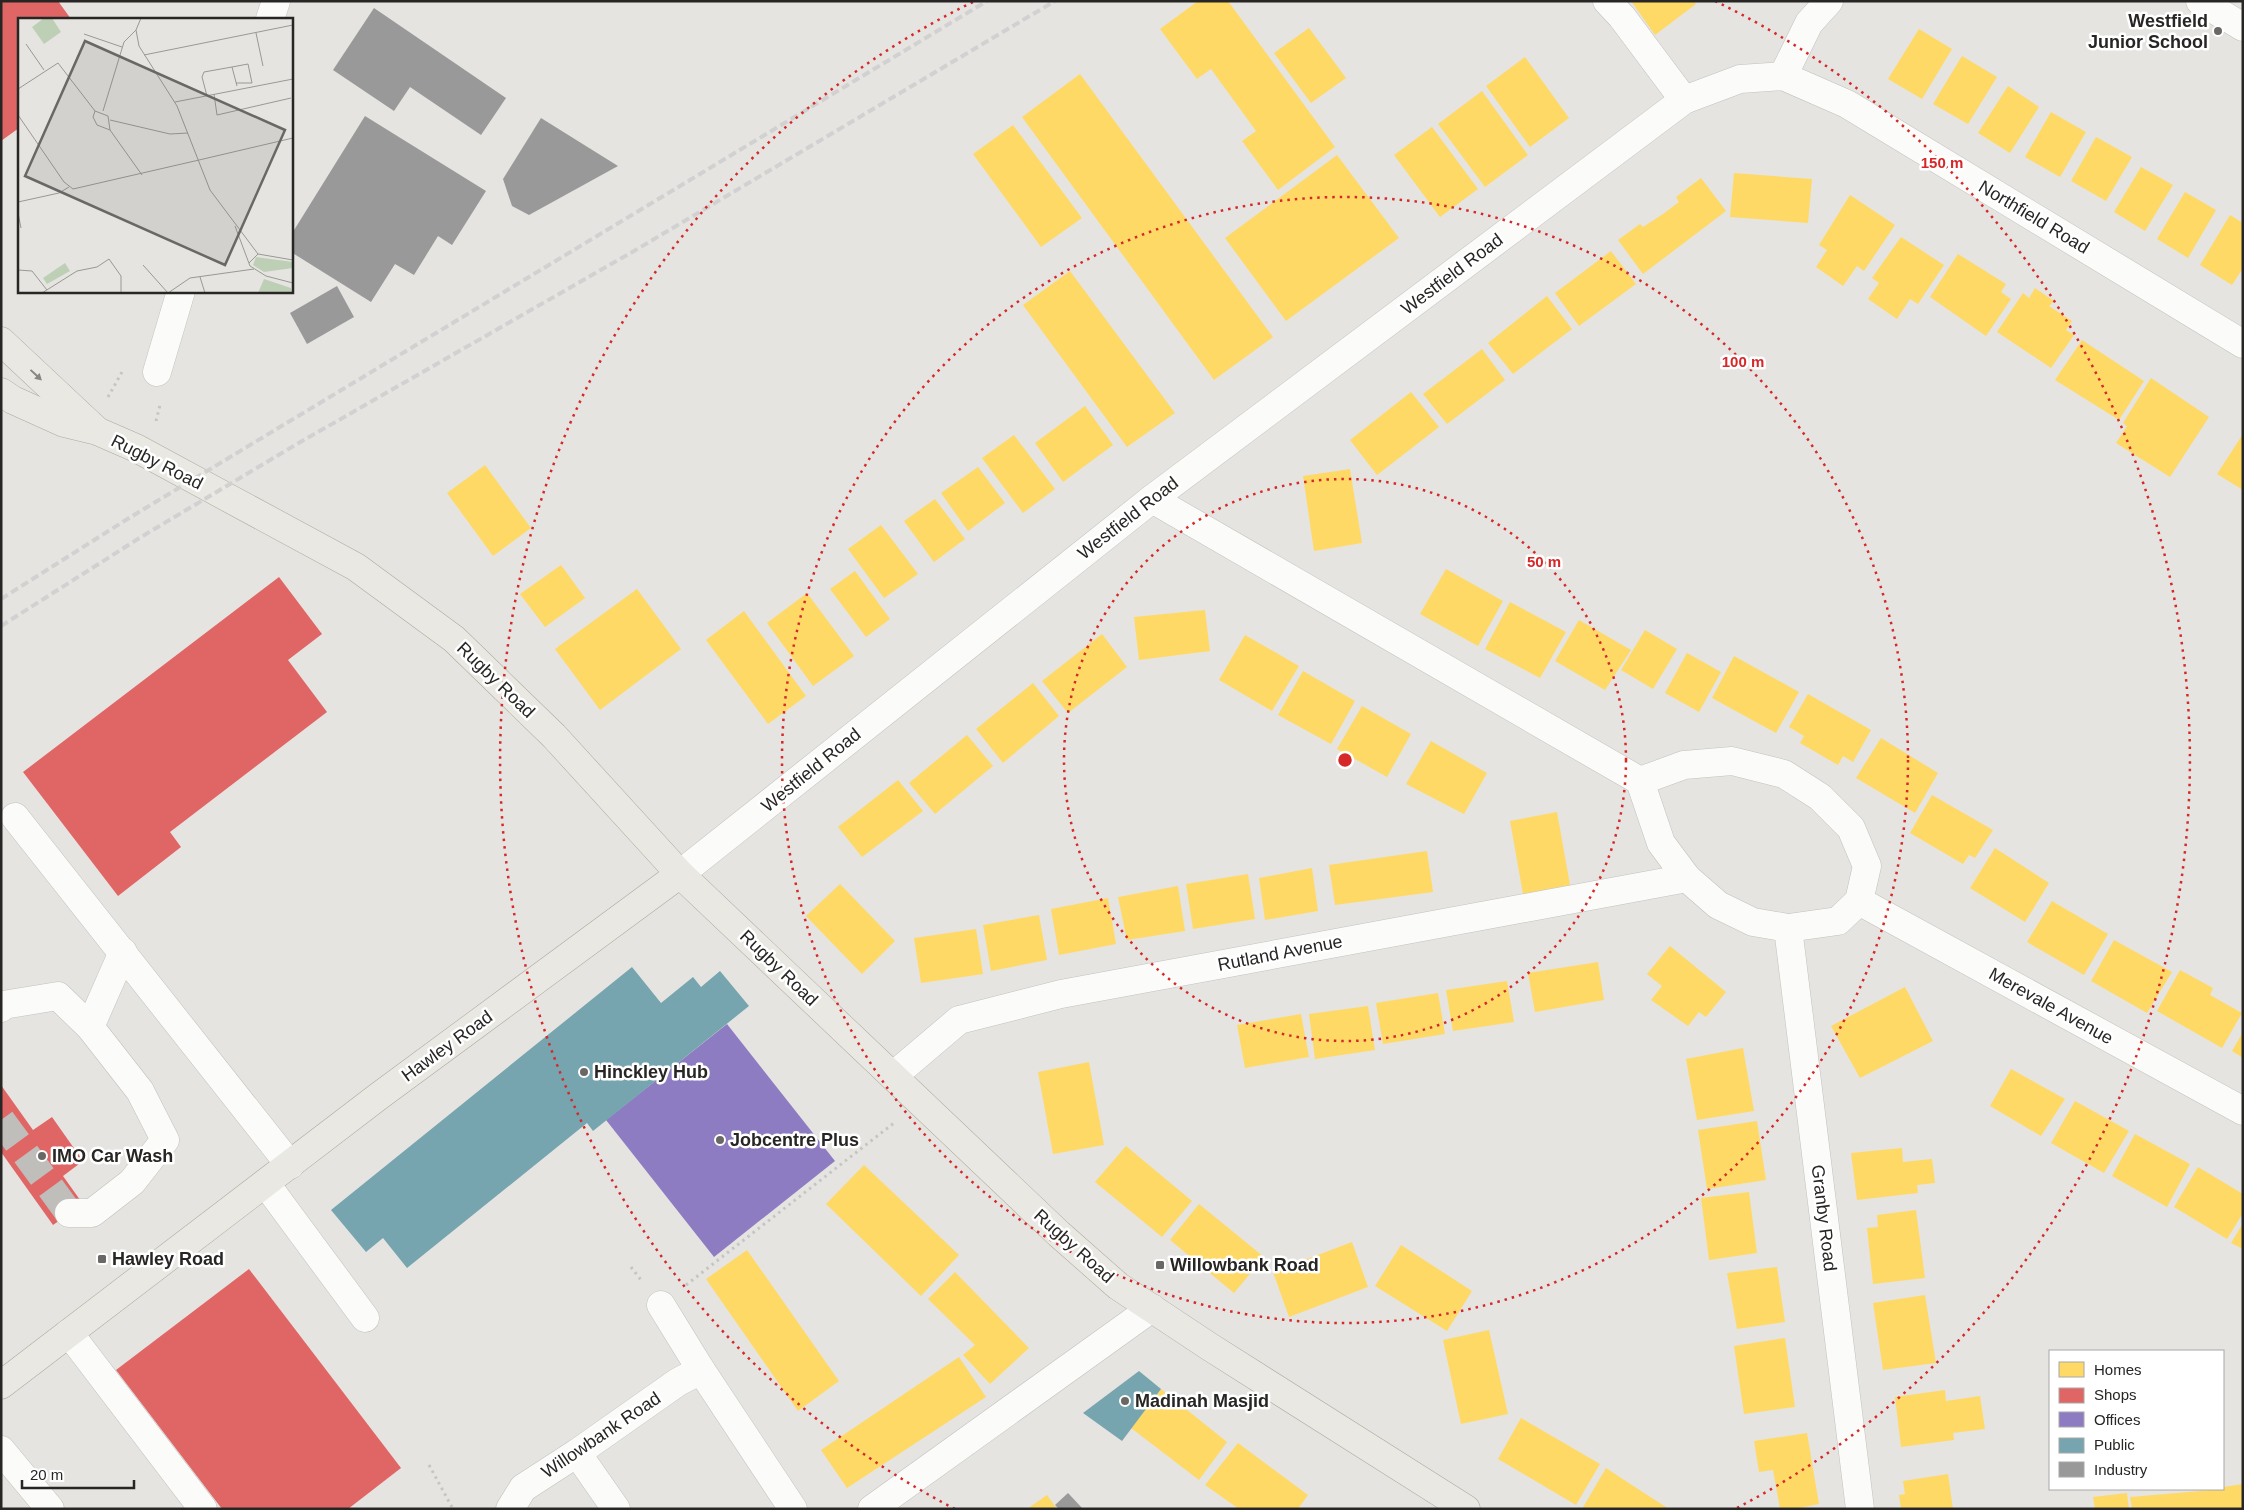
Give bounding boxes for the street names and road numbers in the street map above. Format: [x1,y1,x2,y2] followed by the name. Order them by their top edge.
[1975,176,2093,258] street label: Northfield Road
[1397,229,1507,319] street label: Westfield Road
[108,430,206,494] street label: Rugby Road
[1074,473,1182,563] street label: Westfield Road
[453,638,539,722] street label: Rugby Road
[757,724,865,816] street label: Westfield Road
[736,926,822,1010] street label: Rugby Road
[1216,931,1344,975] street label: Rutland Avenue
[1985,964,2117,1048] street label: Merevale Avenue
[398,1006,496,1086] street label: Hawley Road
[1808,1164,1840,1272] street label: Granby Road
[1030,1205,1118,1287] street label: Rugby Road
[538,1388,664,1482] street label: Willowbank Road

